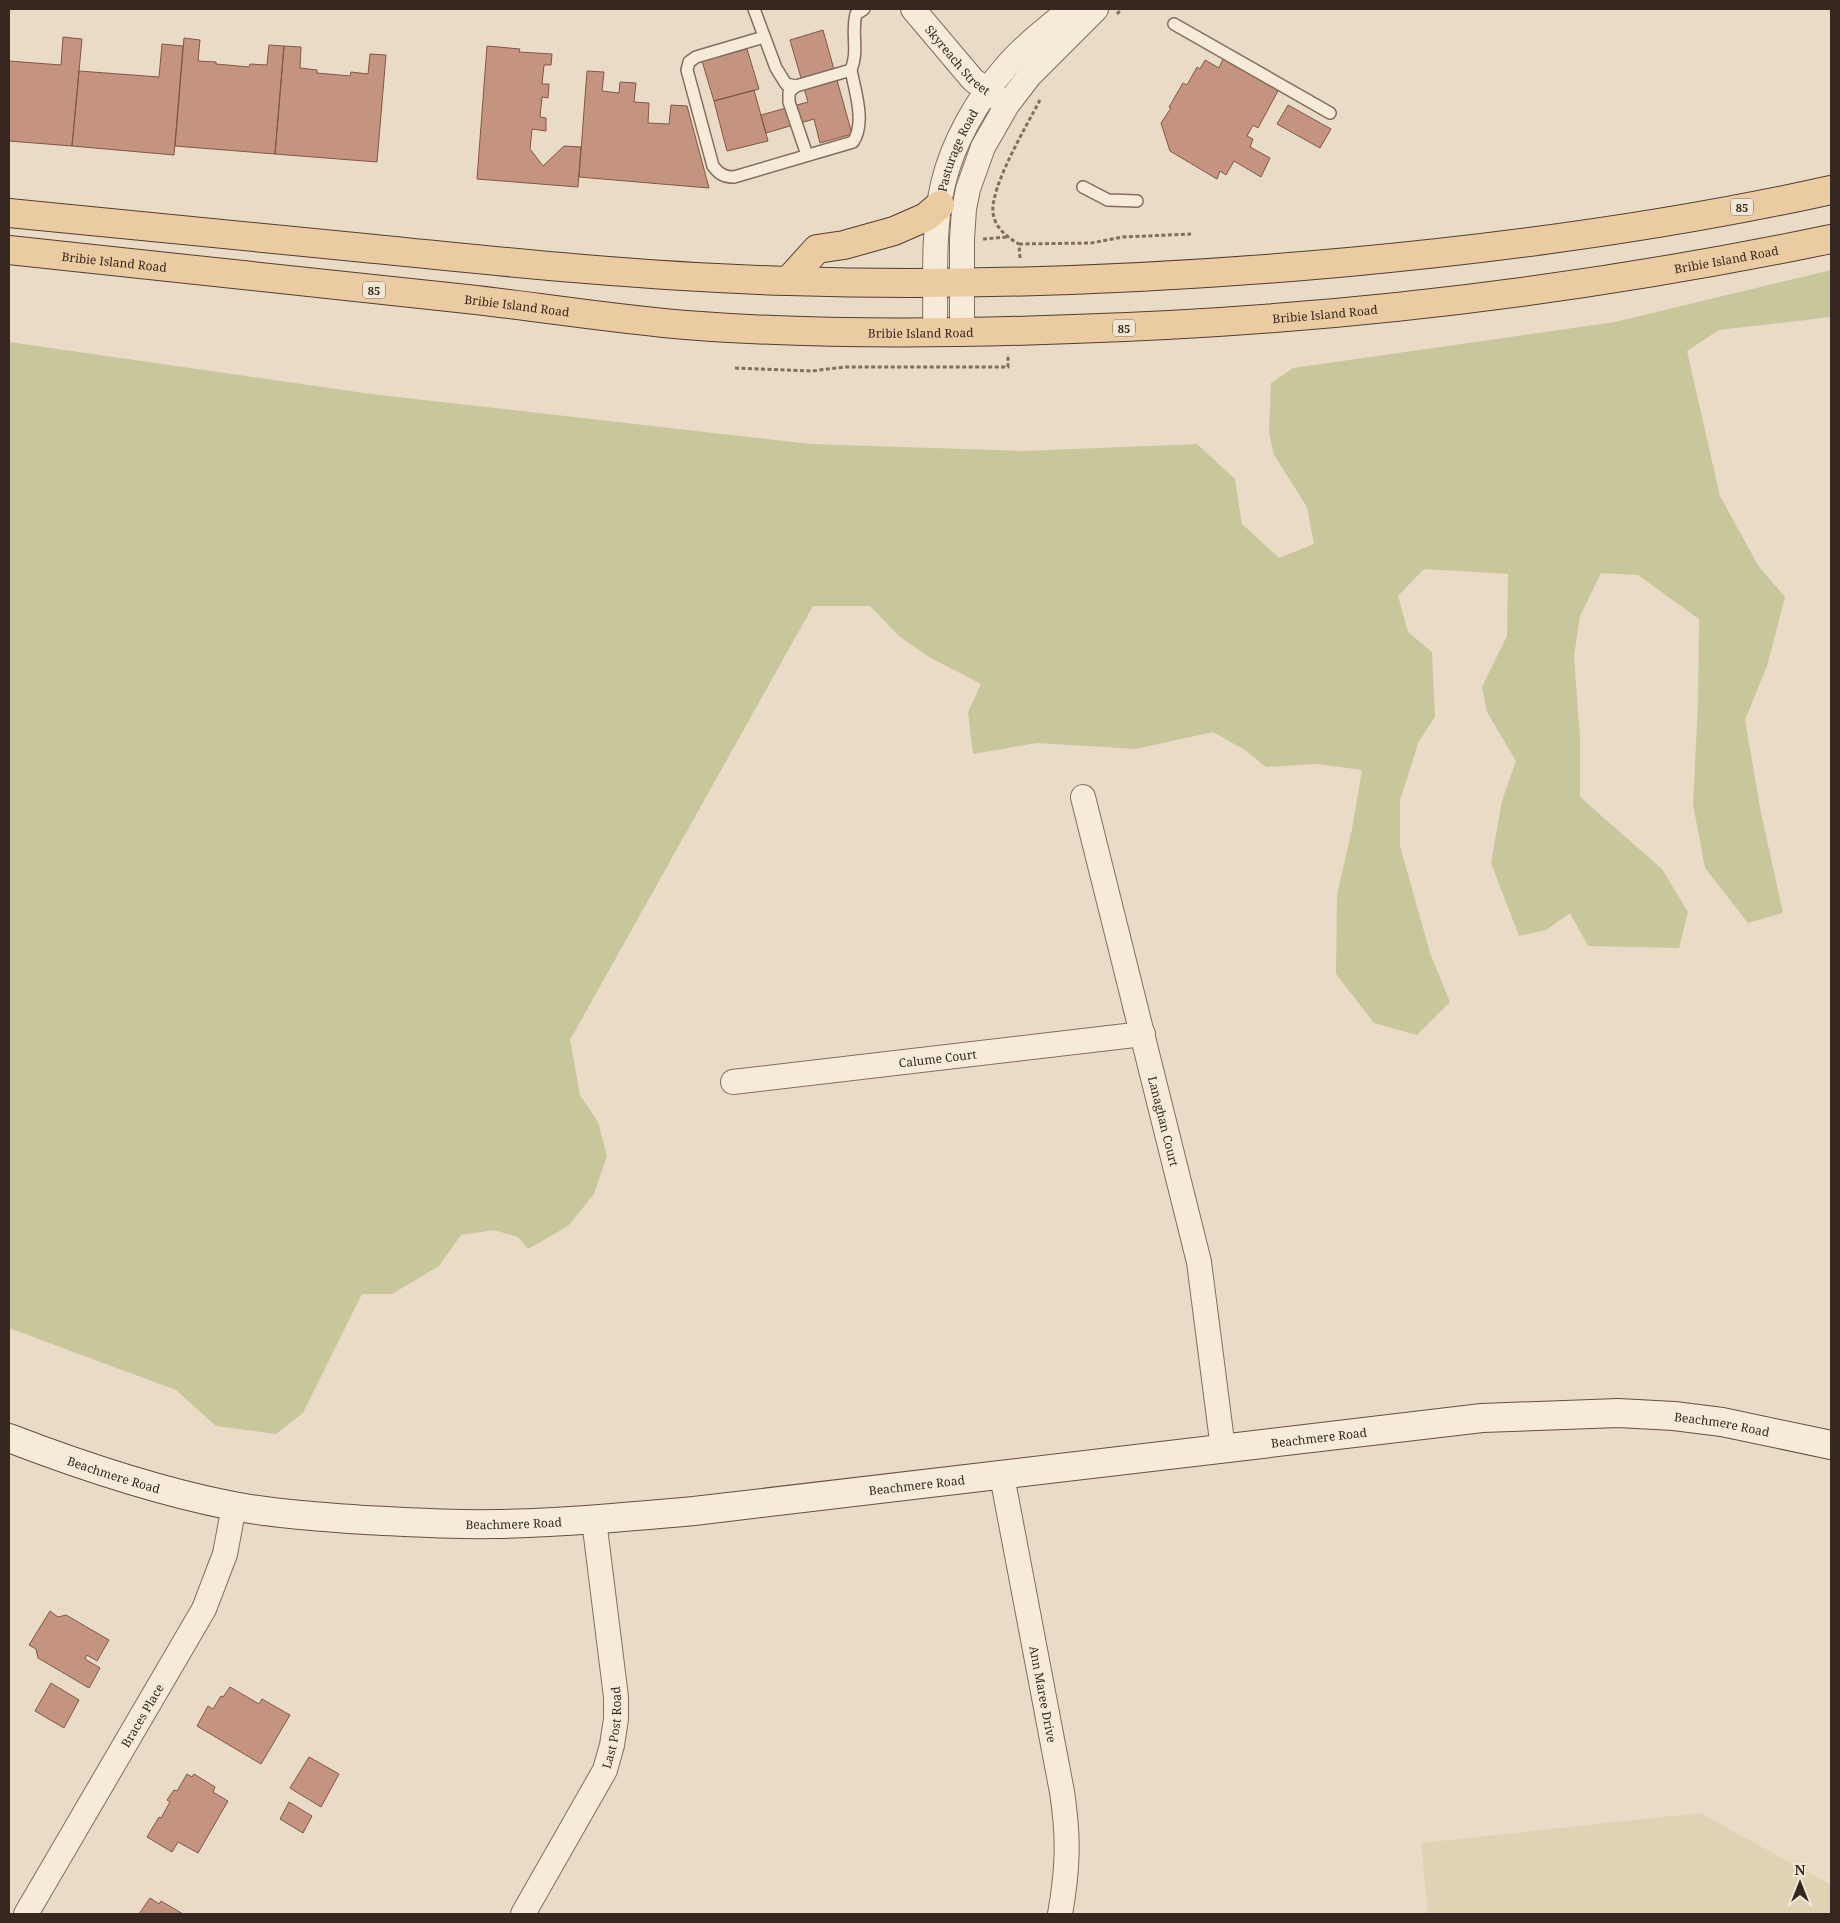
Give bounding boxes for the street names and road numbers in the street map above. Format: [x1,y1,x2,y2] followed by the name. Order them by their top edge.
[922,21,994,98] street label: Skyreach Street
[933,105,982,193] street label: Pasturage Road
[1731,198,1753,216] road number: 85
[1673,241,1780,277] street label: Bribie Island Road
[61,247,168,276] street label: Bribie Island Road
[363,282,385,298] road number: 85
[464,290,571,320] street label: Bribie Island Road
[1272,300,1379,327] street label: Bribie Island Road
[1113,319,1135,336] road number: 85
[868,323,974,341] street label: Bribie Island Road
[898,1045,977,1071] street label: Calume Court
[1144,1074,1183,1168] street label: Lanaghan Court
[1673,1408,1772,1440] street label: Beachmere Road
[1270,1423,1368,1451] street label: Beachmere Road
[65,1452,163,1497] street label: Beachmere Road
[868,1471,966,1499] street label: Beachmere Road
[465,1513,563,1533] street label: Beachmere Road
[1026,1644,1061,1744] street label: Ann Maree Drive
[117,1680,167,1750] street label: Braces Place
[597,1685,625,1771] street label: Last Post Road

